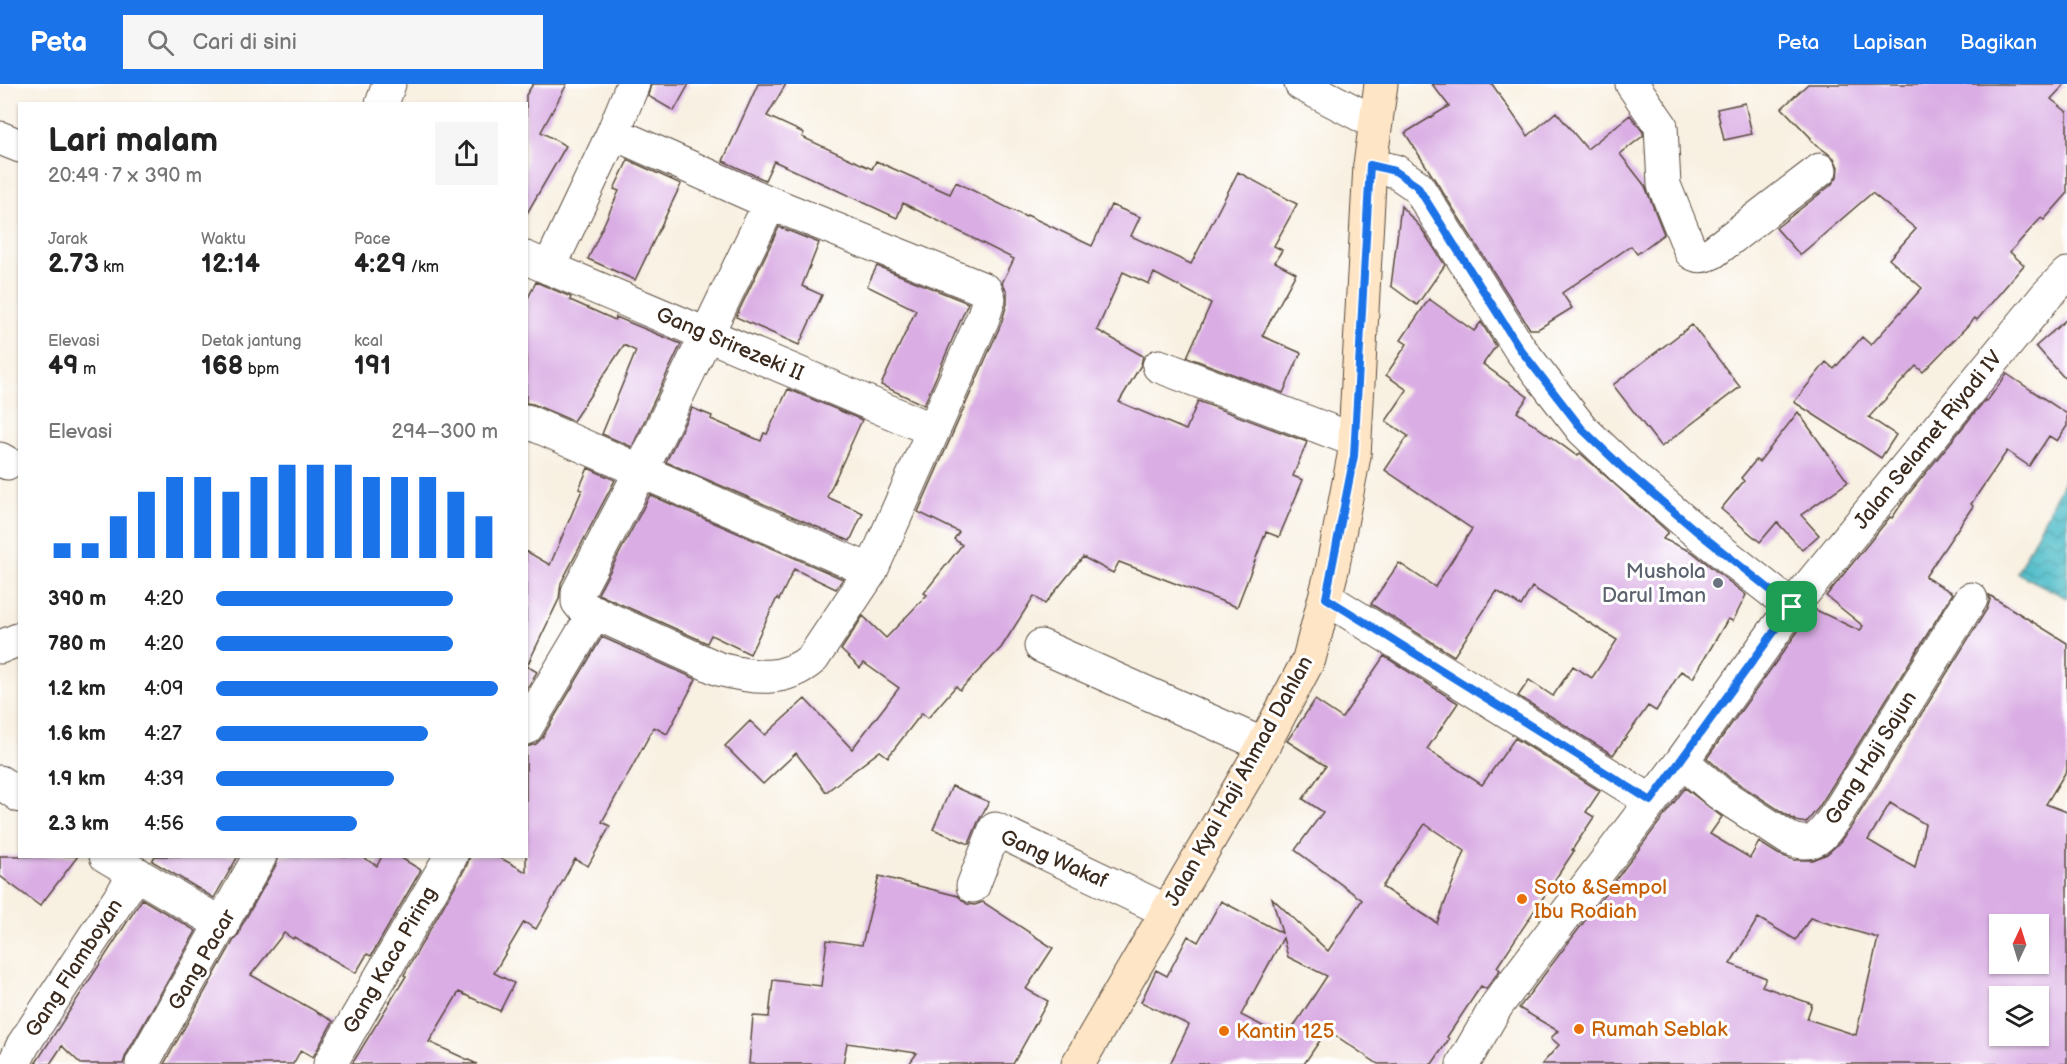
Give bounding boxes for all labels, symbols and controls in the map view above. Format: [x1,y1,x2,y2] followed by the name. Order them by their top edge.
[123,15,543,69] search box
[30,26,87,59] text: Peta
[144,26,177,59] icon: search
[192,29,297,56] text: Cari di sini
[1777,30,1819,55] text: Peta
[1852,30,1927,55] text: Lapisan
[1960,30,2037,55] text: Bagikan
[48,121,218,161] text: Lari malam
[435,122,498,185] button: share
[48,164,202,188] text: 20:49 · 7 × 390 m
[48,230,87,249] text: Jarak
[201,230,246,249] text: Waktu
[354,230,390,249] text: Pace
[48,249,99,280] text: 2.73
[201,249,260,280] text: 12:14
[354,249,406,280] text: 4:29
[99,258,124,277] text: km
[406,258,439,277] text: /km
[653,302,807,386] street label: Gang Srirezeki II
[48,332,100,351] text: Elevasi
[201,332,301,351] text: Detak jantung
[354,332,383,351] text: kcal
[1848,346,2008,534] street label: Jalan Selamet Riyadi IV
[48,351,79,382] text: 49
[201,351,243,382] text: 168
[354,351,391,382] text: 191
[79,360,96,379] text: m
[243,360,279,379] text: bpm
[48,420,113,444] text: Elevasi
[392,420,498,444] text: 294–300 m
[1602,559,1706,608] place label: Mushola Darul Iman
[1711,576,1725,590] marker: Mushola Darul Iman
[1766,581,1817,632] pin
[48,587,106,611] text: 390 m
[144,587,184,611] text: 4:20
[1775,590,1808,623] icon: arrive
[48,632,106,656] text: 780 m
[144,632,184,656] text: 4:20
[1160,652,1318,910] street label: Jalan Kyai Haji Ahmad Dahlan
[48,677,106,701] text: 1.2 km
[144,677,184,701] text: 4:09
[1820,687,1922,829] street label: Gang Haji Sajun
[48,722,106,746] text: 1.6 km
[144,722,182,746] text: 4:27
[48,767,105,791] text: 1.9 km
[144,767,184,791] text: 4:39
[48,812,109,836] text: 2.3 km
[144,812,184,836] text: 4:56
[997,824,1112,894] street label: Gang Wakaf
[1534,875,1667,924] place label: Soto &Sempol Ibu Rodiah
[338,882,442,1038] street label: Gang Kaca Piring
[1515,892,1529,906] marker: Soto &Sempol Ibu Rodiah
[20,894,128,1042] street label: Gang Flamboyan
[163,905,241,1015] street label: Gang Pacar
[1989,914,2049,974] north arrow
[1989,914,2049,1046] map controls
[1989,986,2049,1046] button: layers
[1591,1017,1728,1042] place label: Rumah Seblak
[1236,1019,1334,1044] place label: Kantin 125
[1572,1022,1586,1036] marker: Rumah Seblak
[1217,1024,1231,1038] marker: Kantin 125

